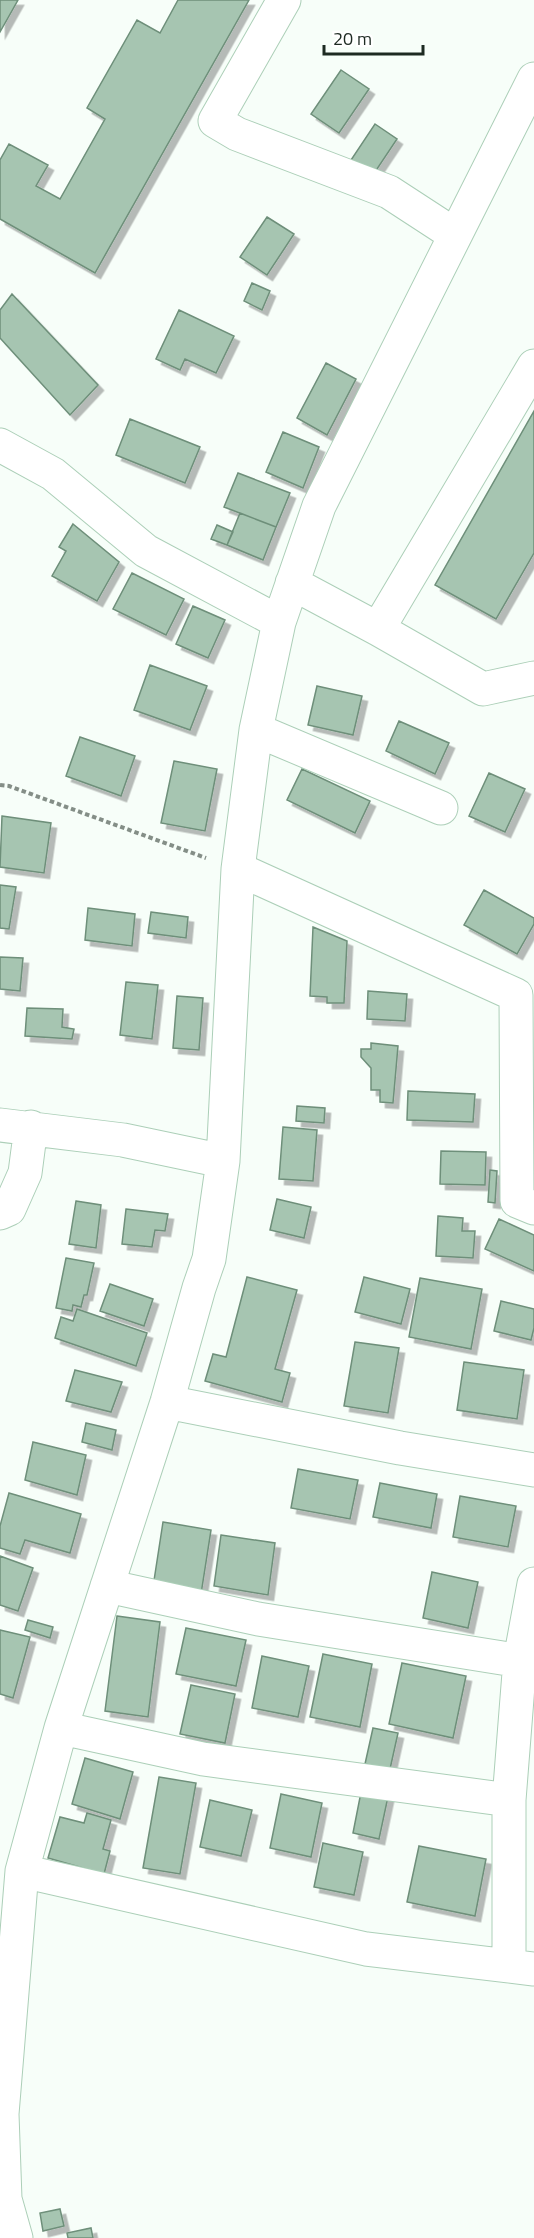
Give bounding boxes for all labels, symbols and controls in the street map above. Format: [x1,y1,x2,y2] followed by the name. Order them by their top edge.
[324,18,423,56] scale bar
[333,25,372,52] text: 20 m

